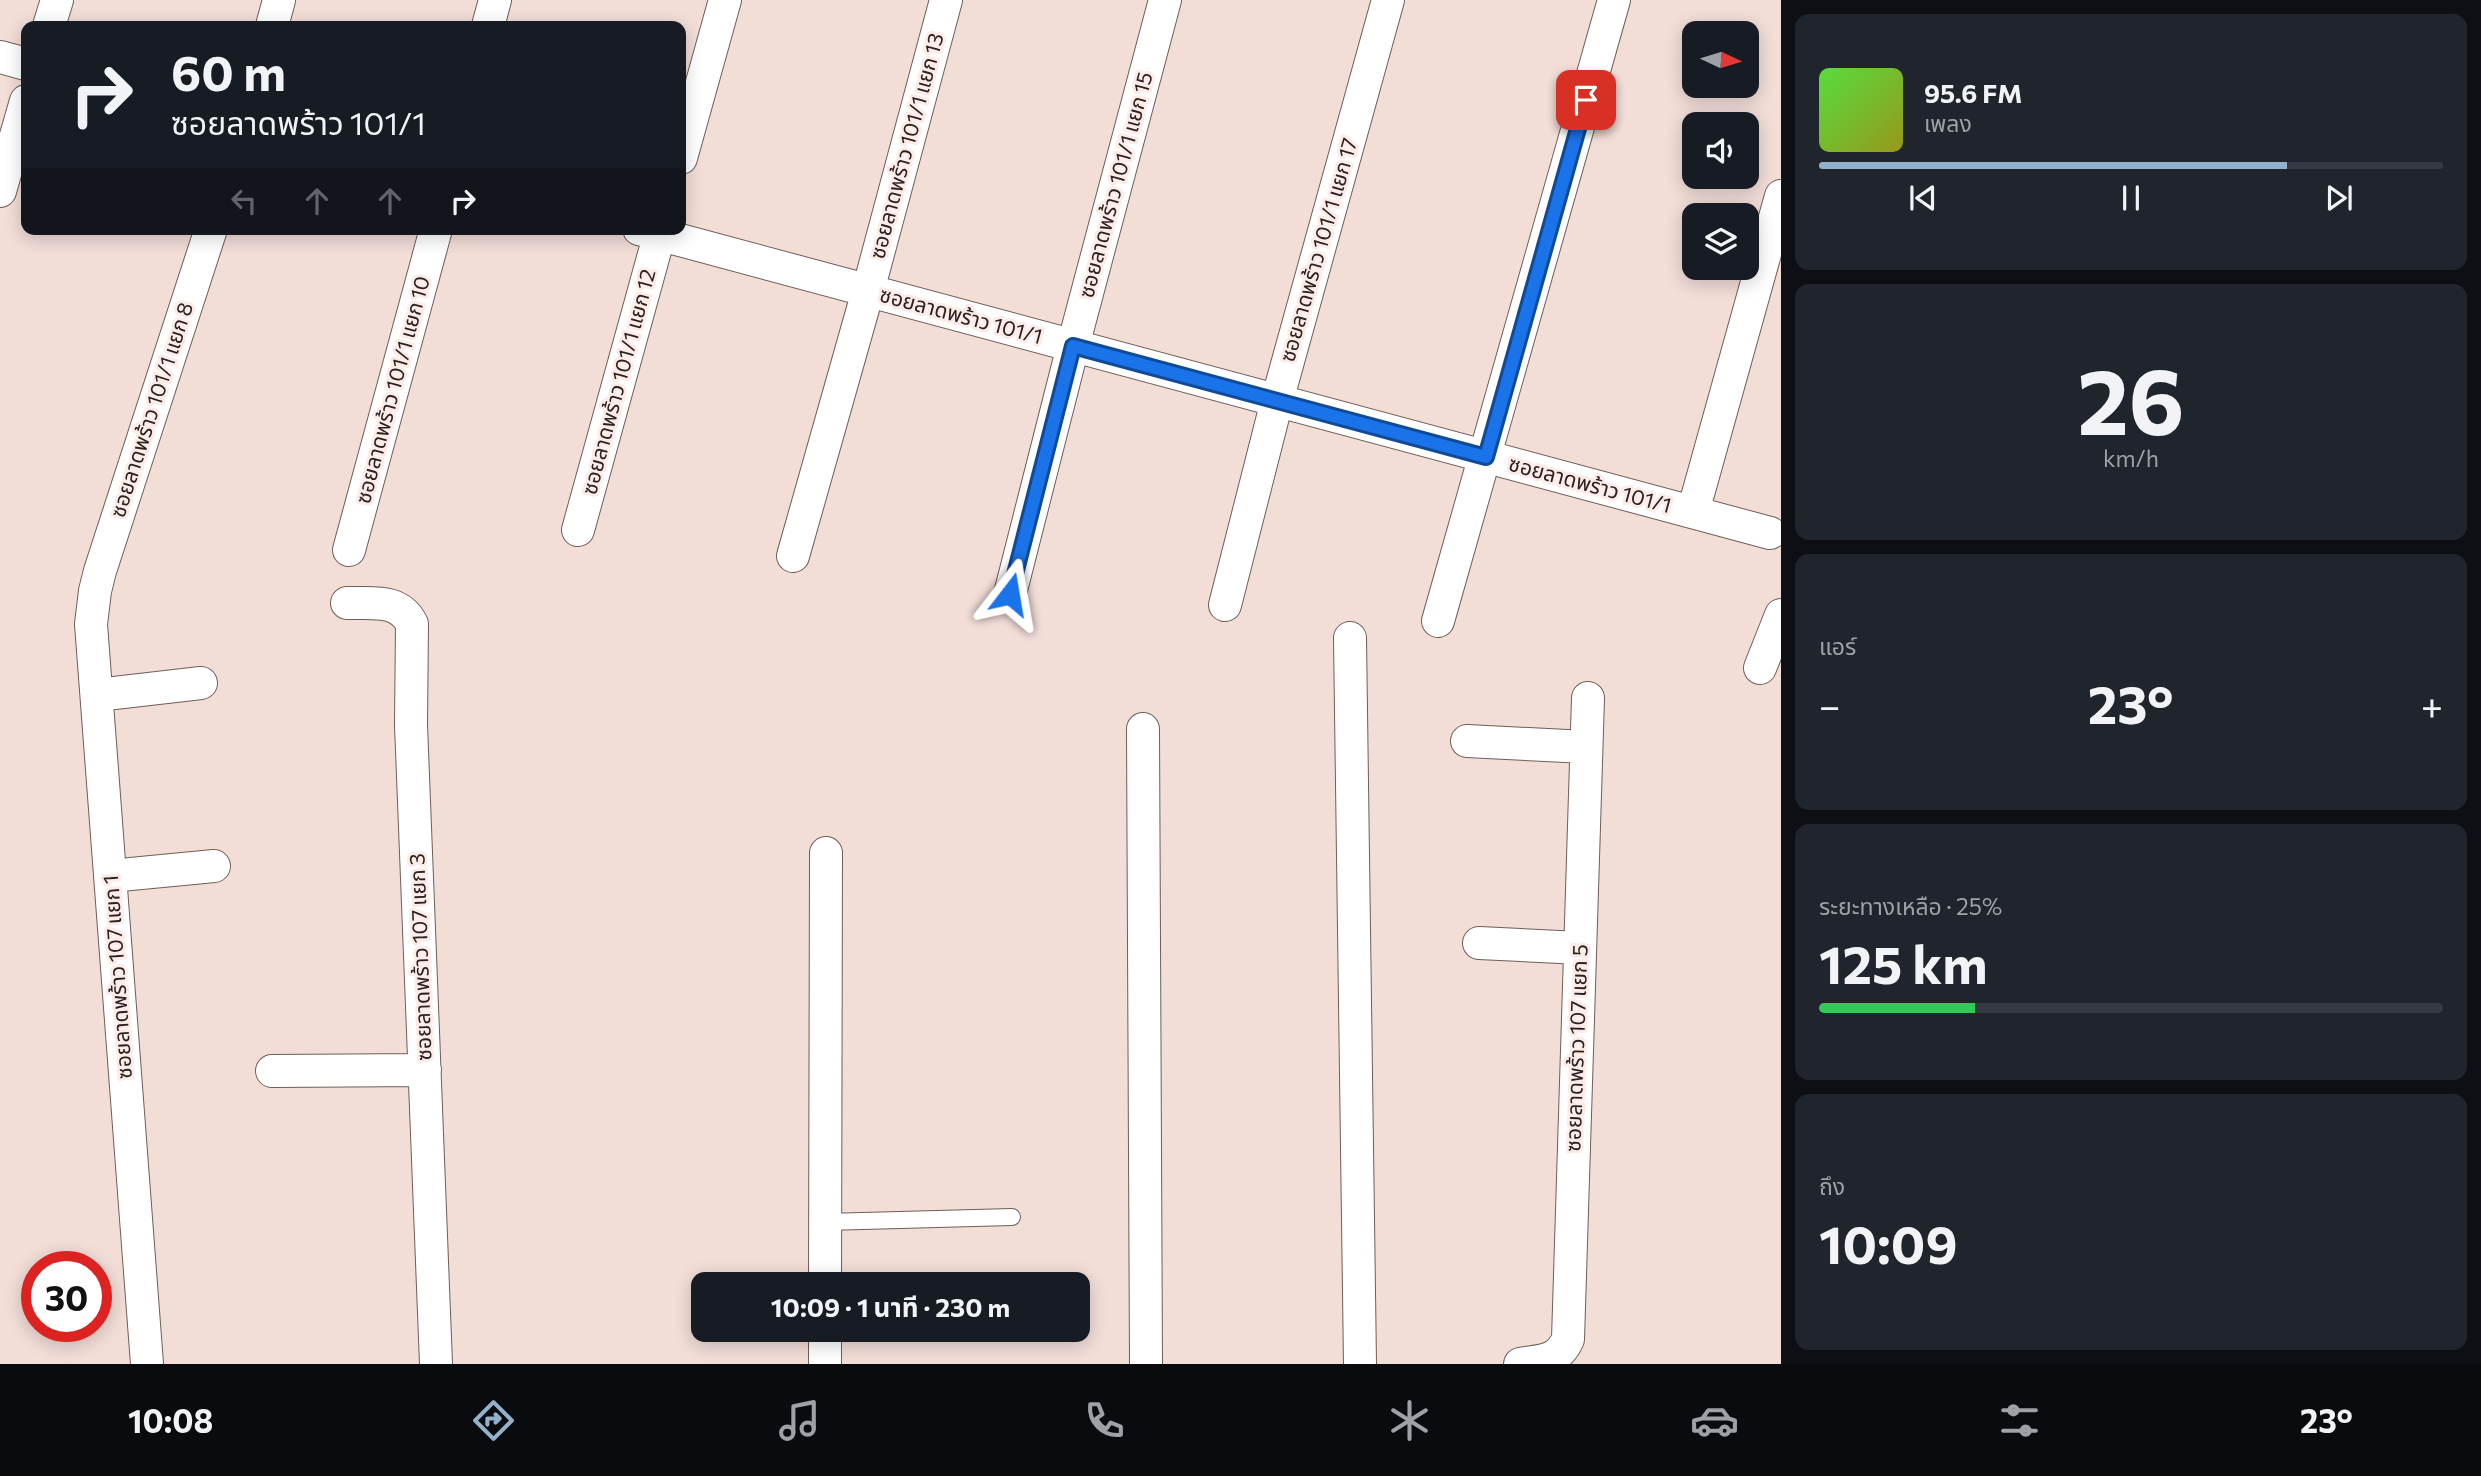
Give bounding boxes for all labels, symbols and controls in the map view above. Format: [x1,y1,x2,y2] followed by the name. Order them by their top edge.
[1682,21,1759,98] north arrow
[1682,21,1759,280] map controls
[863,30,948,261] street label: ซอยลาดพร้าว 101/1 แยก 13
[171,41,286,101] text: 60 m
[56,49,147,140] icon: right
[1072,69,1157,300] street label: ซอยลาดพร้าว 101/1 แยก 15
[1556,70,1616,130] pin
[1924,77,2022,108] text: 95.6 FM
[1567,81,1605,119] icon: arrive
[171,102,426,142] text: ซอยลาดพร้าว 101/1
[1924,109,1972,137] text: เพลง
[1682,112,1759,189] button: sound
[1274,135,1362,364] street label: ซอยลาดพร้าว 101/1 แยก 17
[1904,179,1942,217] icon: previous
[2112,179,2150,217] icon: pause
[2320,179,2358,217] icon: next
[225,182,263,220] icon: left
[298,182,336,220] icon: ahead
[371,182,409,220] icon: ahead
[444,182,482,220] icon: right
[1682,203,1759,280] button: layers
[575,266,660,497] street label: ซอยลาดพร้าว 101/1 แยก 12
[349,273,434,506] street label: ซอยลาดพร้าว 101/1 แยก 10
[877,281,1045,348] street label: ซอยลาดพร้าว 101/1
[104,299,197,520] street label: ซอยลาดพร้าว 101/1 แยก 8
[2077,342,2185,454] text: 26
[2103,444,2159,472] text: km/h
[1506,450,1674,517] street label: ซอยลาดพร้าว 101/1
[973,557,1047,631] position arrow
[1819,632,1856,660] text: แอร์
[2088,671,2174,735] text: 23°
[1819,681,1841,728] text: −
[2421,681,2443,728] text: +
[403,853,436,1061] street label: ซอยลาดพร้าว 107 แยก 3
[97,874,136,1080] street label: ซอยลาดพร้าว 107 แยก 1
[1819,892,2002,920] text: ระยะทางเหลือ · 25%
[1819,931,1988,995] text: 125 km
[1559,944,1592,1152] street label: ซอยลาดพร้าว 107 แยก 5
[1819,1172,1845,1200] text: ถึง
[1819,1211,1957,1275] text: 10:09
[21,1251,112,1342] speed limit sign: 30
[771,1291,1010,1322] text: 10:09 · 1 นาที · 230 m
[469,1396,518,1445] icon: directions
[775,1396,824,1445] icon: music
[1080,1396,1129,1445] icon: phone
[1385,1396,1434,1445] icon: climate
[1690,1396,1739,1445] icon: car
[1995,1396,2044,1445] icon: filters
[128,1400,213,1440] text: 10:08
[2300,1400,2353,1440] text: 23°

